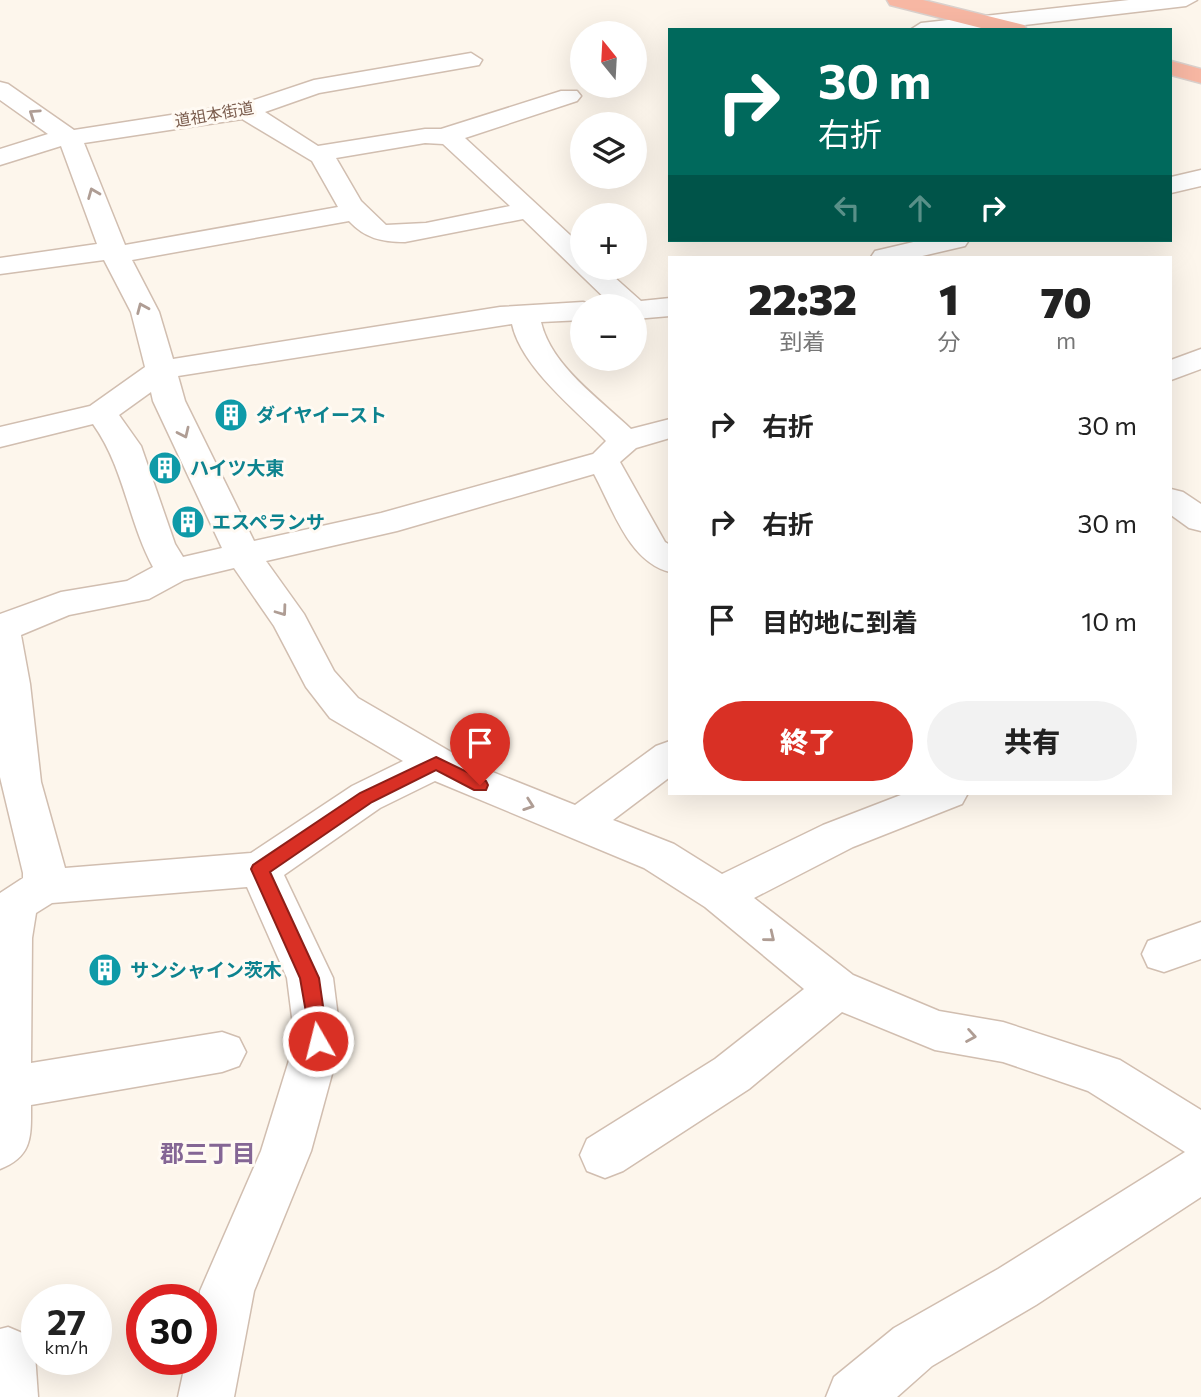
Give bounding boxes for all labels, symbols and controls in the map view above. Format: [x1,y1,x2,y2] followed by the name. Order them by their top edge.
[570,21,648,98] north arrow
[570,21,647,371] map controls
[818,49,931,109] text: 30 m
[703,56,794,147] icon: right
[173,97,255,130] street label: 道祖本街道
[28,109,41,122] one-way arrow
[570,112,647,189] button: layers
[818,113,882,153] text: 右折
[87,188,101,200] one-way arrow
[828,189,866,227] icon: left
[901,189,939,227] icon: ahead
[974,189,1012,227] icon: right
[570,203,647,280] button: +
[748,272,857,324] text: 22:32
[939,272,959,324] text: 1
[1040,275,1092,327] text: 70
[570,294,647,371] button: −
[136,303,150,315] one-way arrow
[1056,326,1076,354] text: m
[780,327,826,355] text: 到着
[937,327,960,355] text: 分
[212,396,250,434] building icon: ダイヤイースト
[256,403,387,426] place label: ダイヤイースト
[703,405,741,443] icon: right
[1078,409,1137,440] text: 30 m
[762,410,814,441] text: 右折
[176,426,190,438] one-way arrow
[146,449,184,487] building icon: ハイツ大東
[190,456,285,479] place label: ハイツ大東
[169,503,207,541] building icon: エスペランサ
[703,503,741,541] icon: right
[1078,507,1137,538] text: 30 m
[762,508,814,539] text: 右折
[212,510,325,533] place label: エスペランサ
[703,601,741,639] icon: arrive
[274,603,287,616] one-way arrow
[1081,605,1137,636] text: 10 m
[762,606,918,637] text: 目的地に到着
[703,701,913,781] button: 終了
[927,701,1137,781] button: 共有
[450,713,510,785] pin
[461,724,499,762] icon: arrive
[523,797,535,811] one-way arrow
[762,928,774,941] one-way arrow
[86,951,124,989] building icon: サンシャイン茨木
[130,958,282,981] place label: サンシャイン茨木
[281,1004,355,1078] position arrow
[964,1028,976,1043] one-way arrow
[160,1138,256,1167] district label: 郡三丁目
[126,1284,217,1375] speed limit sign: 30
[47,1299,86,1342] text: 27
[45,1336,88,1358] text: km/h

